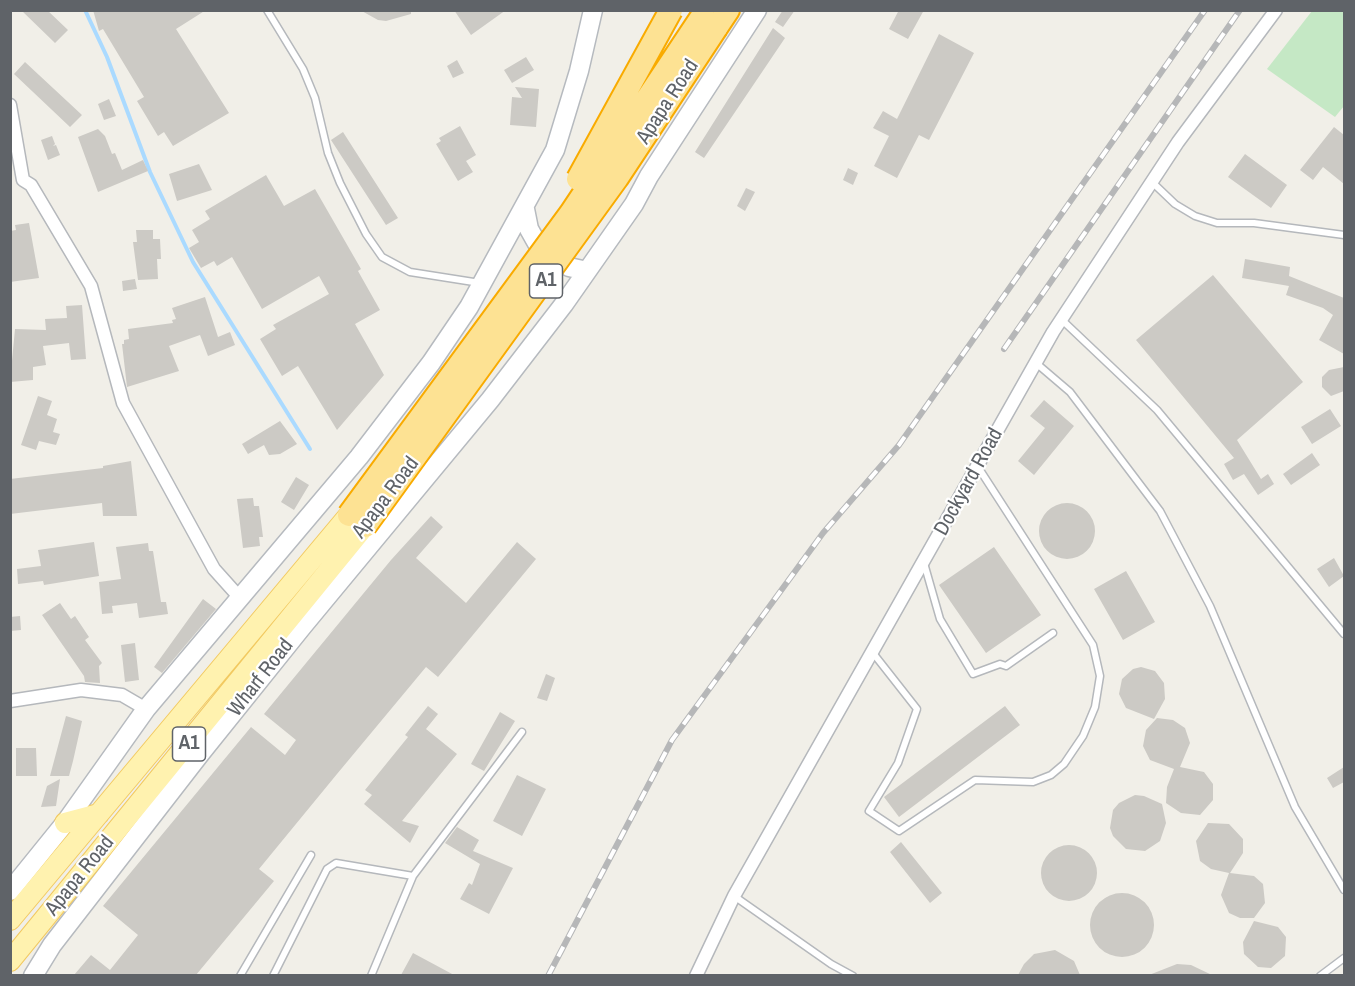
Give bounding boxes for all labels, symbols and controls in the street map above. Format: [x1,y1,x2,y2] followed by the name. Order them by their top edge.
[631,55,705,149] street label: Apapa Road
[530,264,562,298] road number: A1
[929,424,1009,540] street label: Dockyard Road
[347,452,425,544] street label: Apapa Road
[223,634,299,722] street label: Wharf Road
[172,727,206,761] road number: A1
[40,831,120,921] street label: Apapa Road

